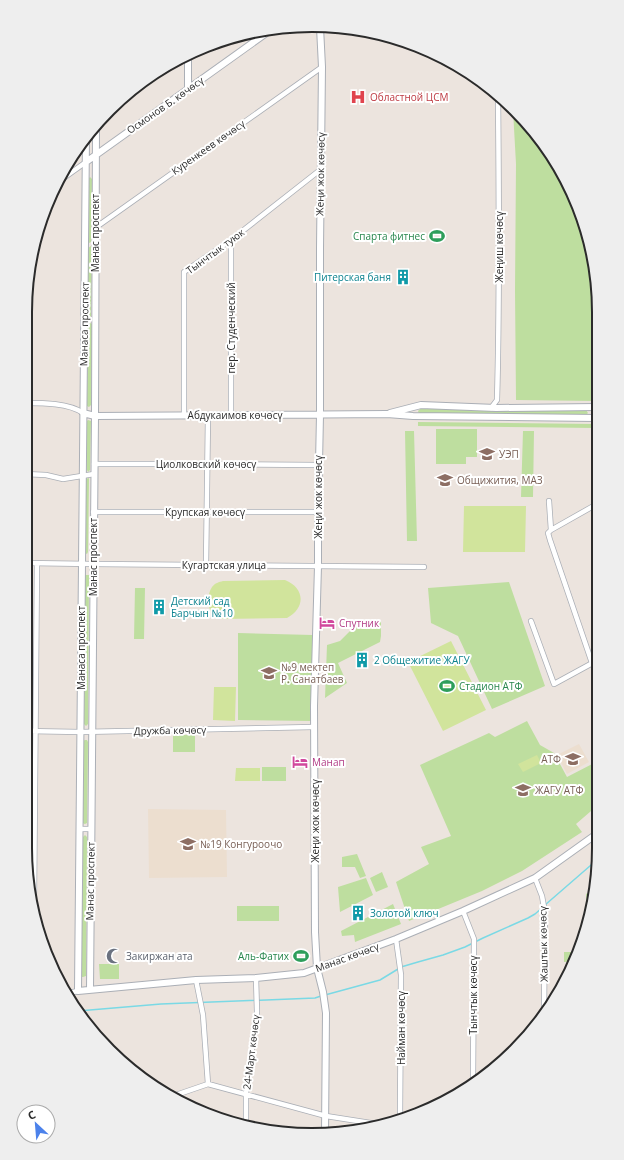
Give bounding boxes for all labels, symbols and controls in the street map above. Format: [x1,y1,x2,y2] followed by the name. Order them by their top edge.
[124,73,206,137] street label: Осмонов Б. көчөсү
[349,88,367,106] hospital icon: Областной ЦСМ
[370,90,448,104] place label: Областной ЦСМ
[168,116,248,178] street label: Куренкеев көчөсү
[312,132,328,216] street label: Жеңи жок көчөсү
[88,193,102,272] street label: Манас проспект
[492,211,506,283] street label: Жеңиш көчөсү
[183,225,248,277] street label: Тынчтык туюк
[428,227,446,245] sports icon: Спарта фитнес
[353,229,425,243] place label: Спарта фитнес
[394,268,412,286] building icon: Питерская баня
[314,270,391,284] place label: Питерская баня
[76,281,92,366] street label: Манаса проспект
[224,282,238,374] street label: пер. Студенческий
[188,408,282,422] street label: Абдукаимов көчөсү
[478,445,496,463] school or university icon: УЭП
[499,447,519,461] place label: УЭП
[311,455,325,539] street label: Жеңи жок көчөсү
[156,457,256,471] street label: Циолковский көчөсү
[436,471,454,489] school or university icon: Общижития, МАЗ
[457,473,543,487] place label: Общижития, МАЗ
[165,505,245,519] street label: Крупская көчөсү
[86,517,100,596] street label: Манас проспект
[182,558,266,572] street label: Кугартская улица
[171,594,233,620] place label: Детский сад Барчын №10
[150,598,168,616] building icon: Детский сад Барчын №10
[74,606,88,690] street label: Манаса проспект
[318,614,336,632] hotel icon: Спутник
[339,616,380,630] place label: Спутник
[353,651,371,669] building icon: 2 Общежитие ЖАГУ
[374,653,471,667] place label: 2 Общежитие ЖАГУ
[281,660,344,686] place label: №9 мектеп Р. Санатбаев
[260,664,278,682] school or university icon: №9 мектеп Р. Санатбаев
[438,677,456,695] sports icon: Стадион АТФ
[459,679,522,693] place label: Стадион АТФ
[134,722,206,738] street label: Дружба көчөсү
[564,750,582,768] school or university icon: АТФ
[541,752,561,766] place label: АТФ
[291,753,309,771] hotel icon: Манап
[312,755,345,769] place label: Манап
[308,779,322,863] street label: Жеңи жок көчөсү
[514,781,532,799] school or university icon: ЖАГУ АТФ
[535,783,584,797] place label: ЖАГУ АТФ
[179,835,197,853] school or university icon: №19 Конгуроочо
[200,837,282,851] place label: №19 Конгуроочо
[82,841,98,920] street label: Манас проспект
[349,904,367,922] building icon: Золотой ключ
[370,906,439,920] place label: Золотой ключ
[535,906,551,982] street label: Жаштык көчөсү
[313,939,381,975] street label: Манас көчөсү
[105,947,123,965] mosque icon: Закиржан ата
[292,947,310,965] sports icon: Аль-Фатих
[126,949,193,963] place label: Закиржан ата
[238,949,290,963] place label: Аль-Фатих
[466,956,480,1034] street label: Тынчтык көчөсү
[394,991,408,1065] street label: Найман көчөсү
[239,1014,263,1090] street label: 24-Март көчөсү
[16,1104,56,1144] north arrow
[25,1106,38,1123] text: С

